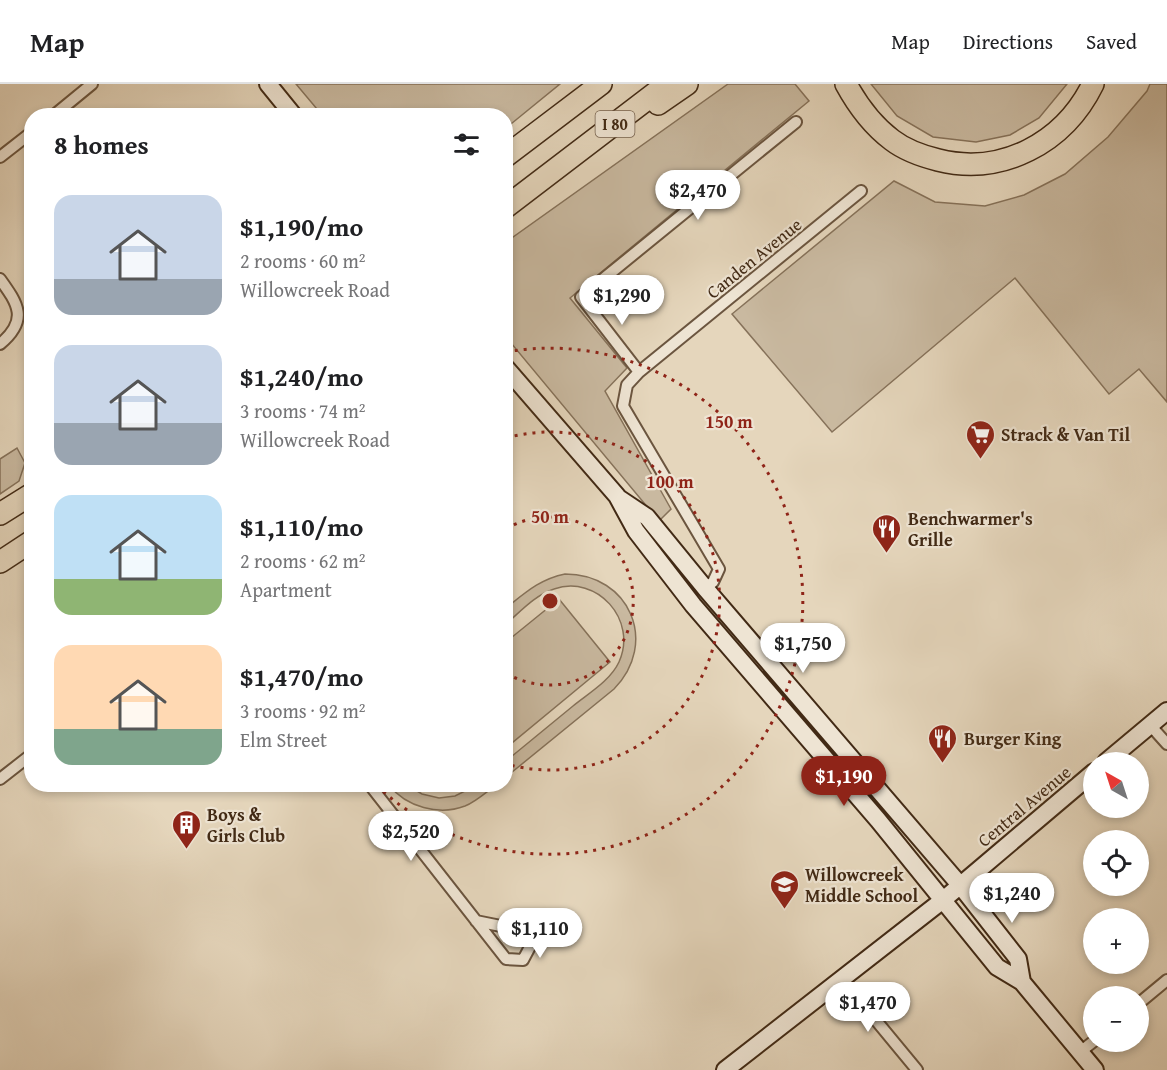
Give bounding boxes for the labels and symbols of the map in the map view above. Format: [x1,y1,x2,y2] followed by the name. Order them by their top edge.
[596,111,634,137] road number: I 80
[649,170,747,221] pin: $2,470
[700,211,808,305] street label: Canden Avenue
[573,275,671,326] pin: $1,290
[705,408,753,435] text: 150 m
[964,418,996,460] supermarket icon: Strack & Van Til
[1001,421,1130,448] place label: Strack & Van Til
[646,468,694,495] text: 100 m
[531,503,570,530] text: 50 m
[908,505,1033,553] place label: Benchwarmer's Grille
[871,512,903,554] restaurant icon: Benchwarmer's Grille
[540,591,560,611] centre of rings
[754,623,852,674] pin: $1,750
[927,722,959,764] restaurant icon: Burger King
[964,725,1062,752] place label: Burger King
[1083,752,1149,818] north arrow
[795,756,893,807] pin: $1,190
[971,759,1077,853] street label: Central Avenue
[207,801,285,849] place label: Boys & Girls Club
[170,808,202,850] building icon: Boys & Girls Club
[362,811,460,862] pin: $2,520
[805,861,918,909] place label: Willowcreek Middle School
[768,868,800,910] school or university icon: Willowcreek Middle School
[963,873,1061,924] pin: $1,240
[491,908,589,959] pin: $1,110
[819,982,917,1033] pin: $1,470

